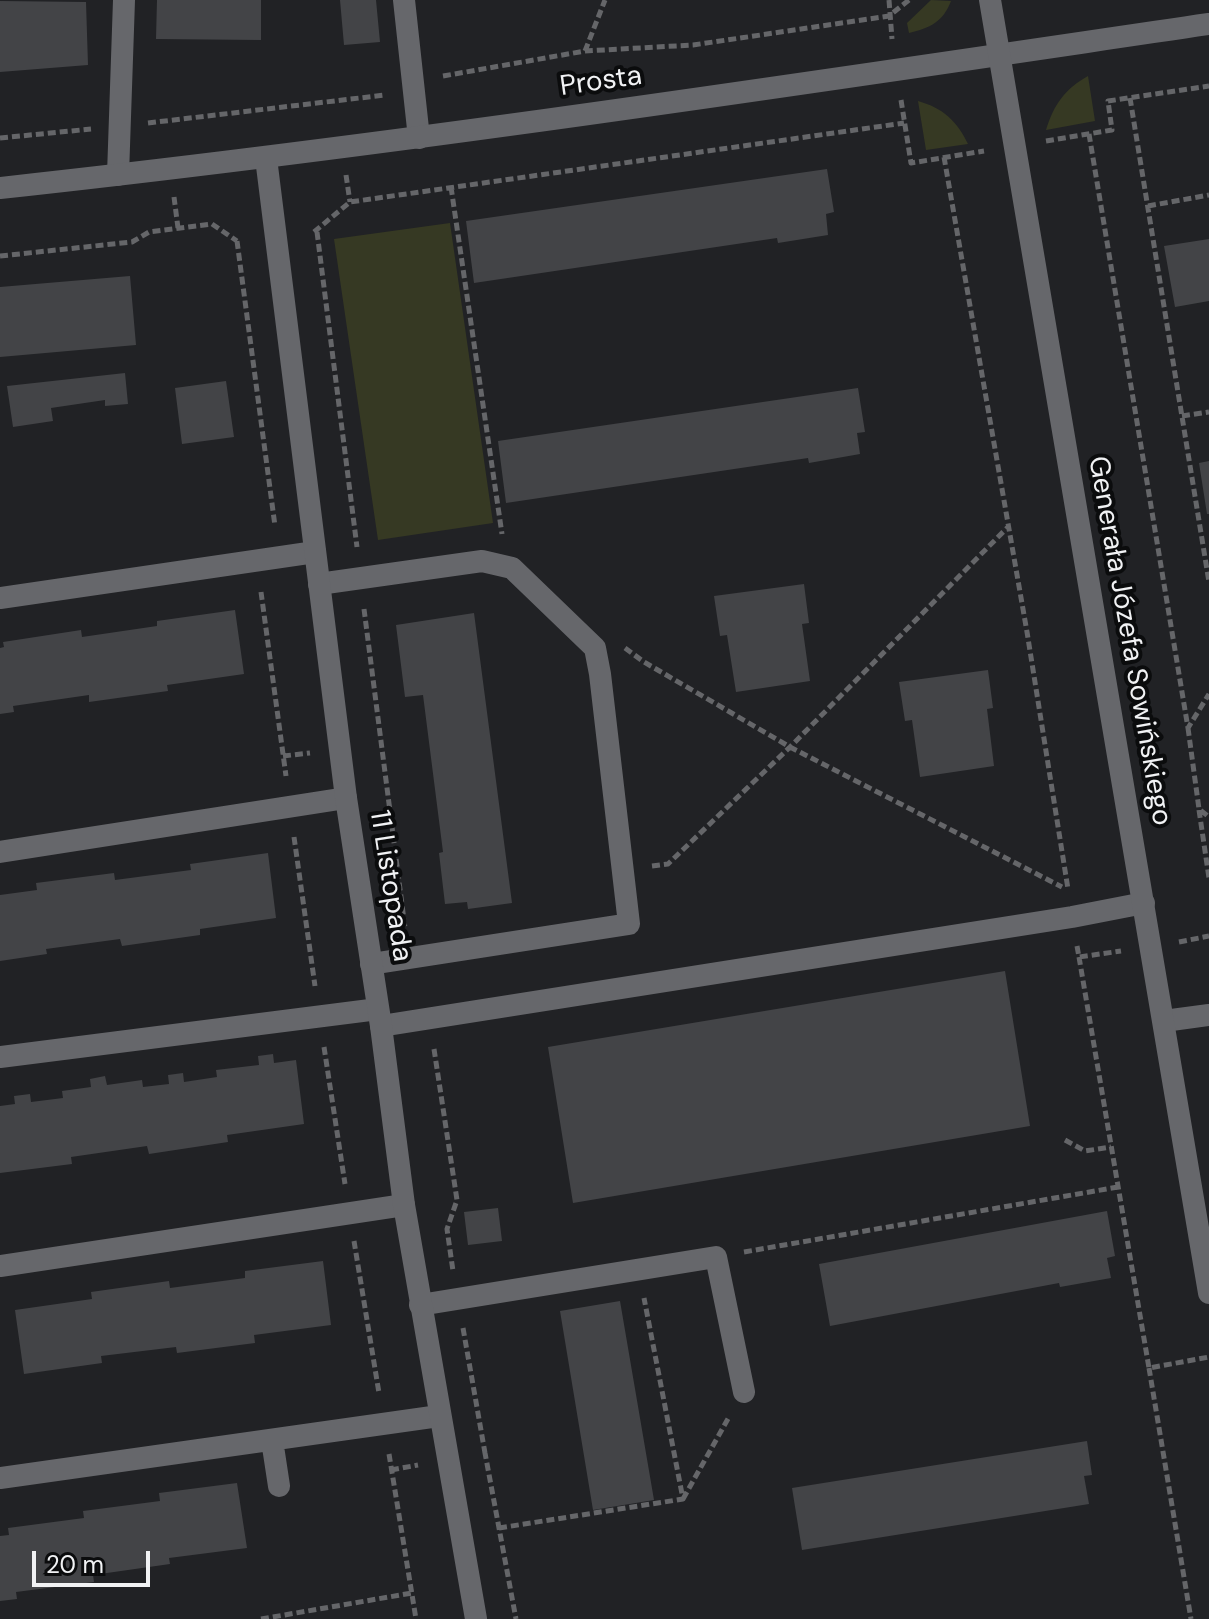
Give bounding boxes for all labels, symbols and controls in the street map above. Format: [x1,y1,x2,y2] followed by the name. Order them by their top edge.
[558,60,644,104] street label: Prosta
[1080,454,1178,828] street label: Generała Józefa Sowińskiego
[361,808,419,964] street label: 11 Listopada
[36,1535,154,1585] scale bar
[46,1549,104,1580] text: 20 m

